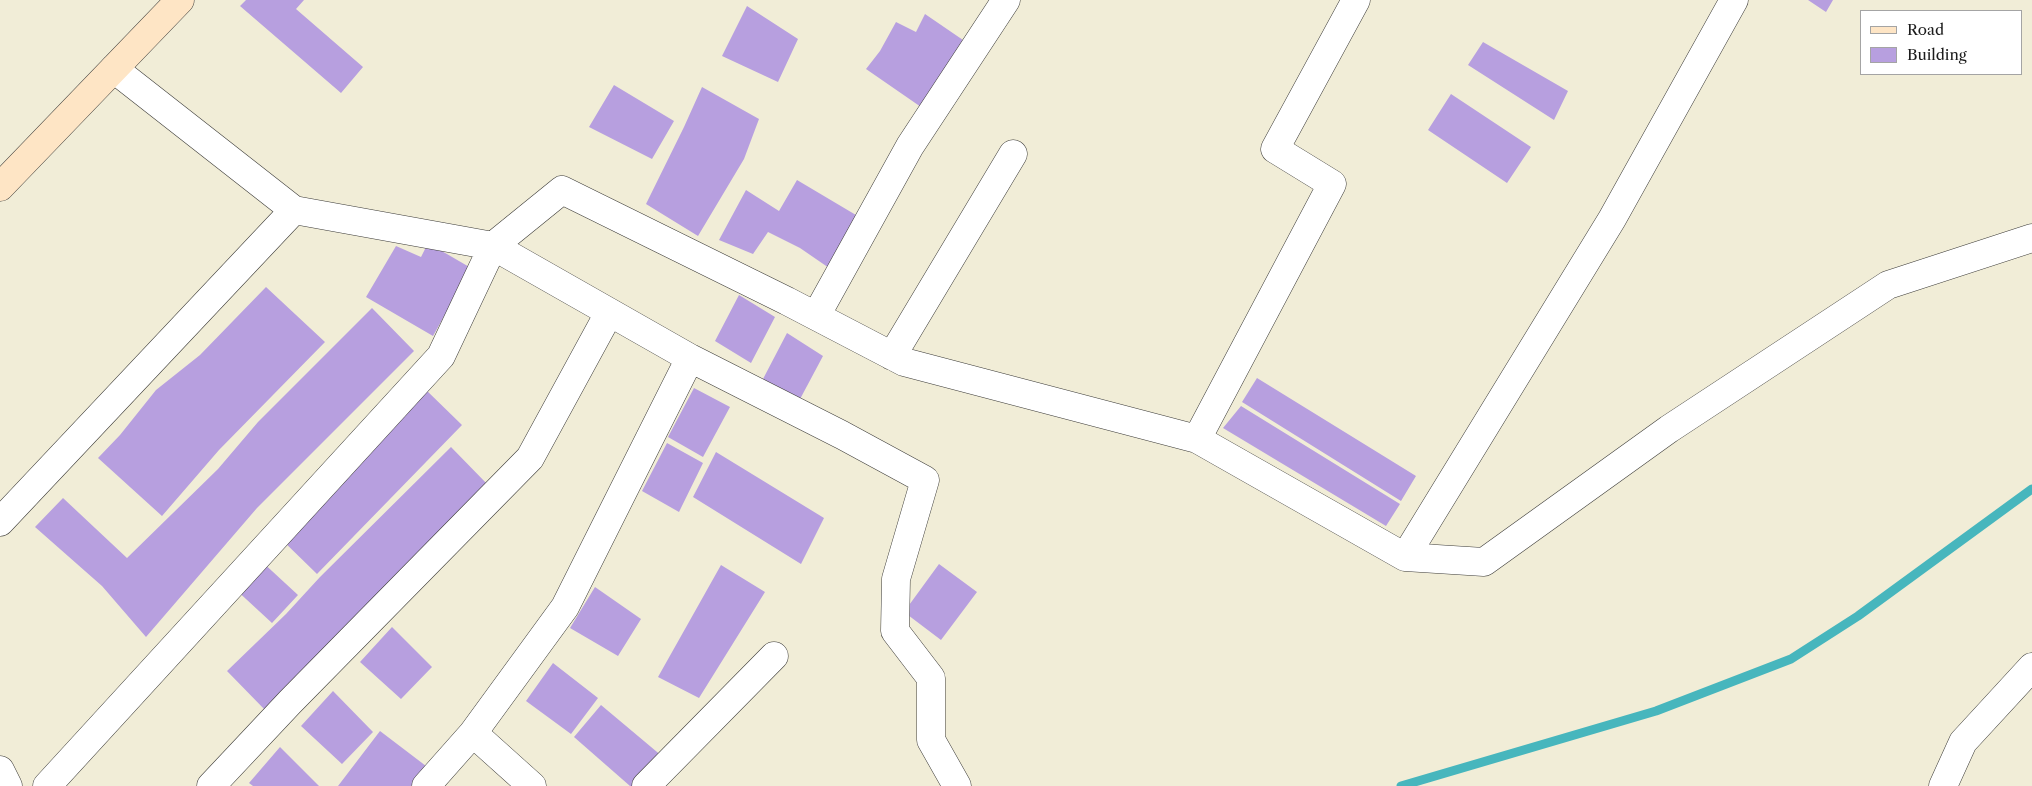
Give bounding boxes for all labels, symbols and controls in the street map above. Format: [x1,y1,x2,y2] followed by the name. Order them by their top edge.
[1860,10,2022,75] legend
[1907,20,1944,39] text: Road
[1907,45,1967,64] text: Building

